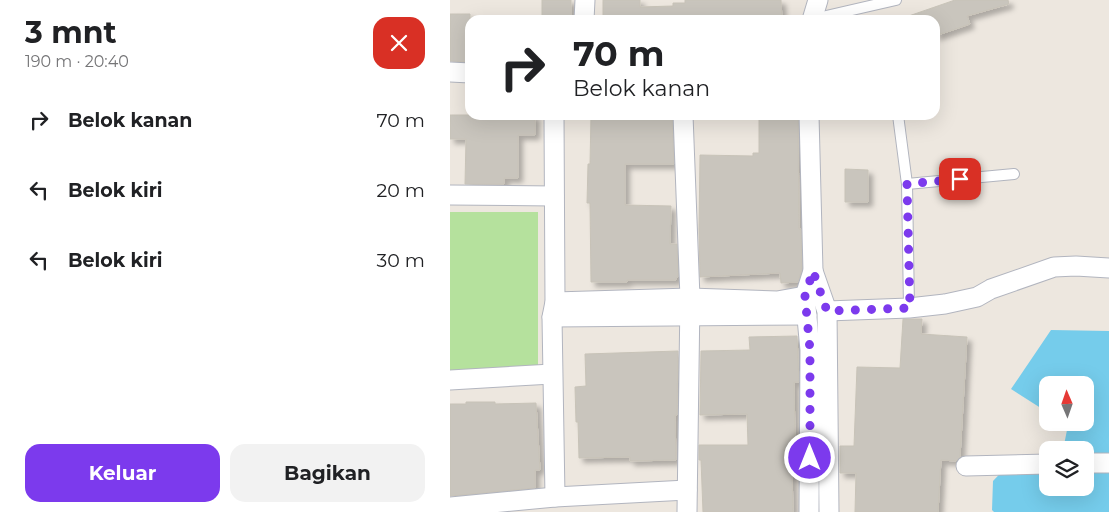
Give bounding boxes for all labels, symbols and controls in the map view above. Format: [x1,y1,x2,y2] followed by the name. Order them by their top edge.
[25,14,117,51] text: 3 mnt
[373,17,425,69] button: close
[573,32,664,75] text: 70 m
[490,35,555,100] icon: right
[25,52,129,71] text: 190 m · 20:40
[573,75,710,102] text: Belok kanan
[25,106,53,134] icon: right
[68,109,192,132] text: Belok kanan
[376,109,425,132] text: 70 m
[939,158,981,200] pin
[946,165,974,193] icon: arrive
[25,176,53,204] icon: left
[68,179,163,202] text: Belok kiri
[377,179,425,202] text: 20 m
[25,246,53,274] icon: left
[68,249,163,272] text: Belok kiri
[377,249,425,272] text: 30 m
[1039,376,1094,431] north arrow
[1039,376,1094,496] map controls
[783,431,835,483] position arrow
[1039,441,1094,496] button: layers
[25,444,220,502] button: Keluar
[230,444,425,502] button: Bagikan

